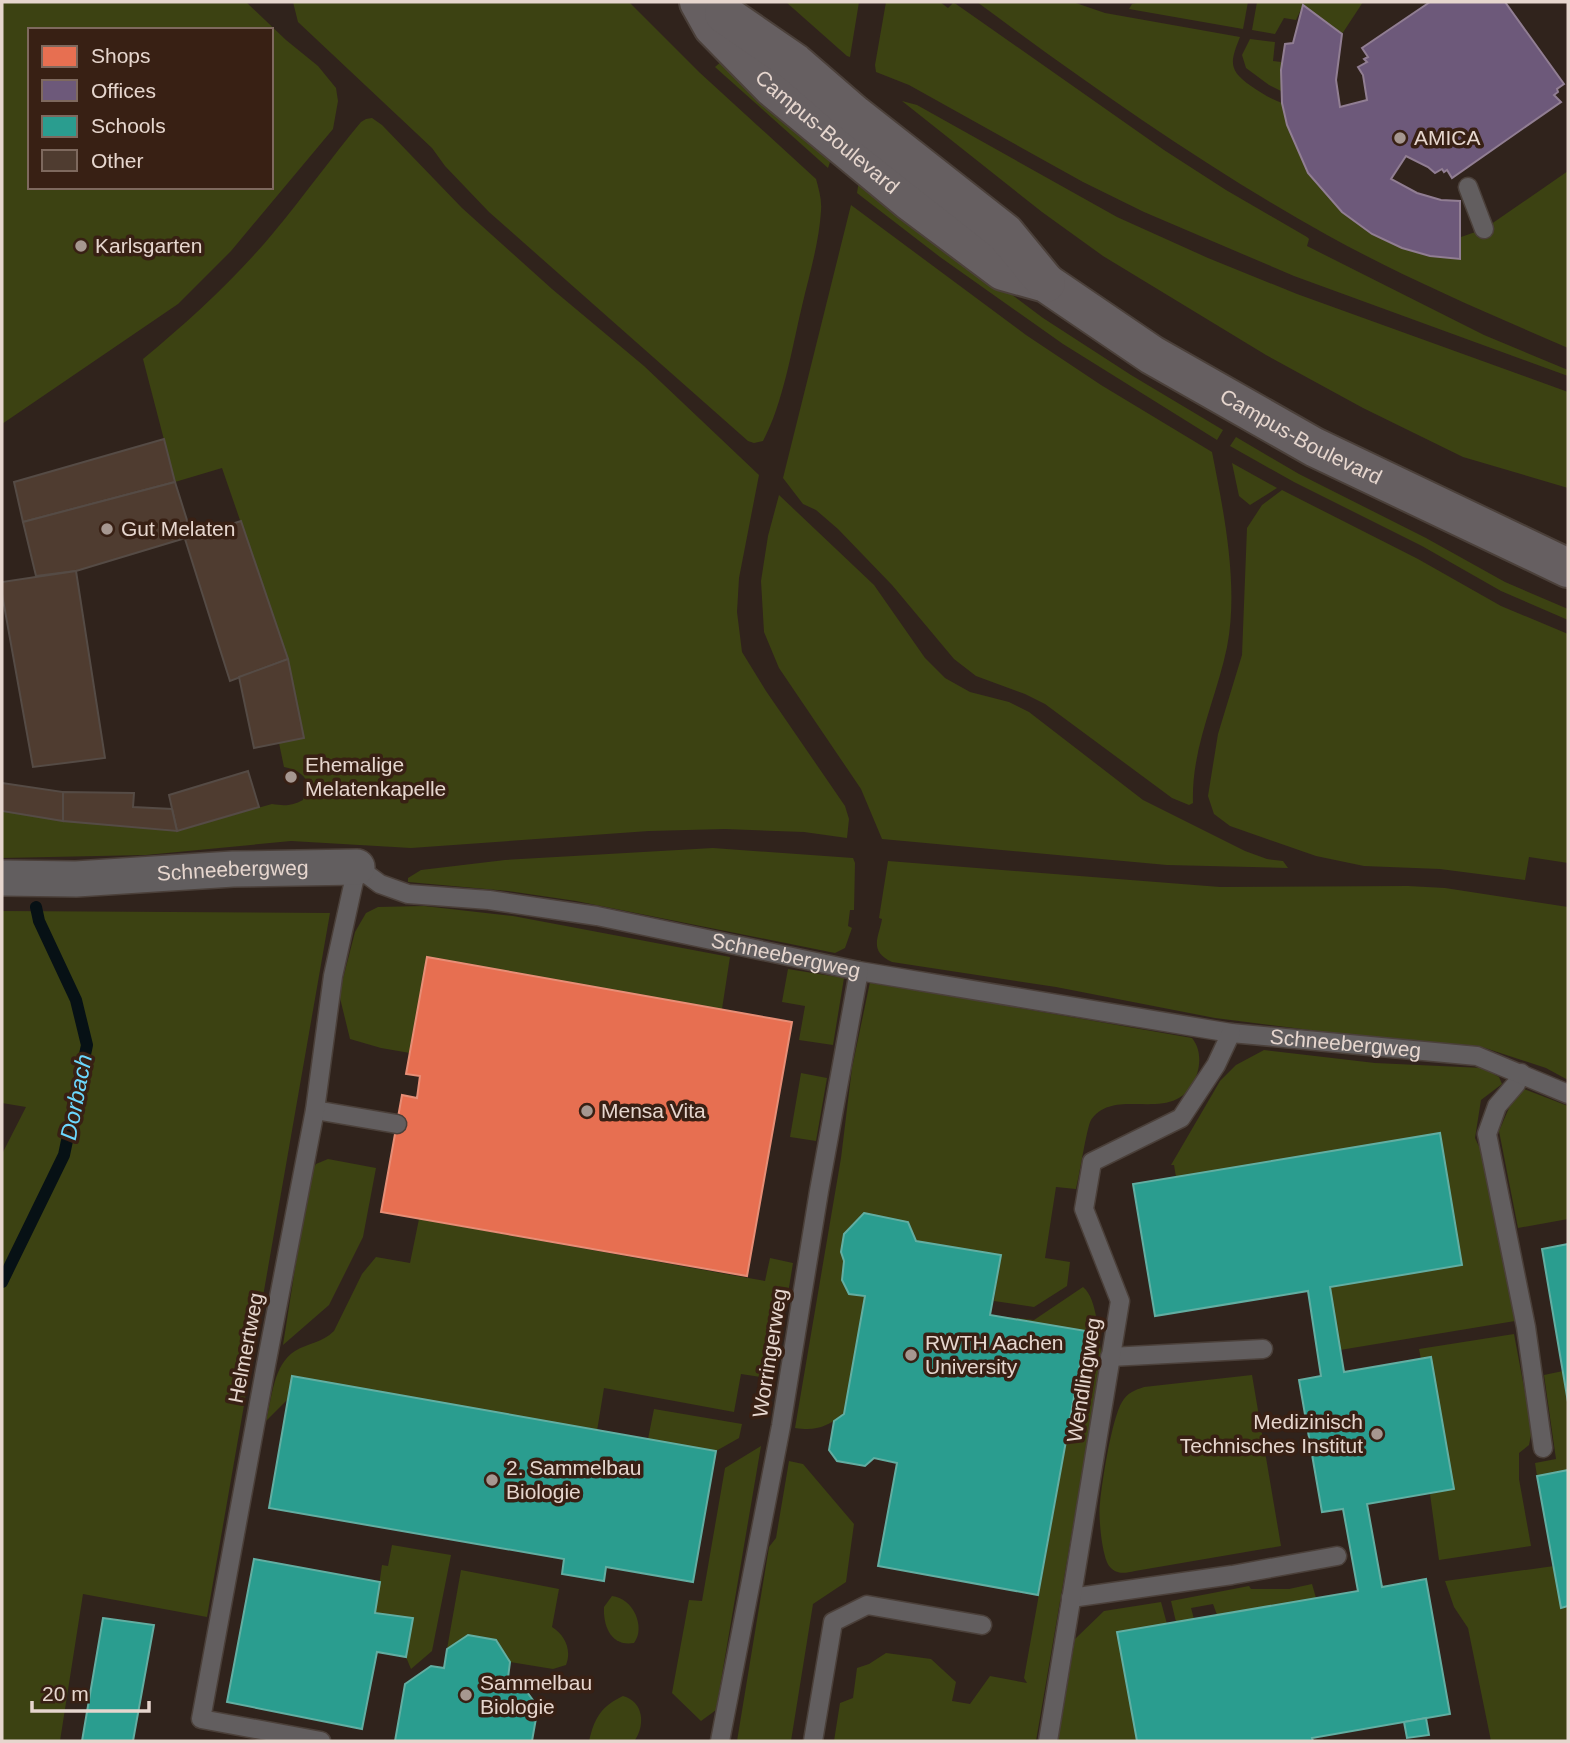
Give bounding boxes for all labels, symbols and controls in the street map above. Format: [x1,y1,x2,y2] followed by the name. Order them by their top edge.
[28,28,273,189] legend
[91,44,151,67] text: Shops
[751,65,904,198] street label: Campus-Boulevard
[91,79,156,102] text: Offices
[91,114,166,137] text: Schools
[1414,126,1481,149] place label: AMICA
[1392,130,1408,146] marker: AMICA
[91,149,144,172] text: Other
[95,234,202,257] place label: Karlsgarten
[73,238,89,254] marker: Karlsgarten
[1216,384,1386,489] street label: Campus-Boulevard
[121,517,235,540] place label: Gut Melaten
[99,521,115,537] marker: Gut Melaten
[305,753,446,800] place label: Ehemalige Melatenkapelle
[283,769,299,785] marker: Ehemalige Melatenkapelle
[156,856,309,885] street label: Schneebergweg
[709,928,863,982] street label: Schneebergweg
[1269,1025,1422,1062] street label: Schneebergweg
[55,1052,97,1142] water label: Dorbach
[601,1099,706,1122] place label: Mensa Vita
[579,1103,595,1119] marker: Mensa Vita
[748,1287,791,1419] street label: Worringerweg
[224,1291,267,1405] street label: Helmertweg
[1062,1316,1105,1444] street label: Wendlingweg
[925,1331,1064,1378] place label: RWTH Aachen University
[903,1347,919,1363] marker: RWTH Aachen University
[1180,1410,1363,1457] place label: Medizinisch Technisches Institut
[1369,1426,1385,1442] marker: Medizinisch Technisches Institut
[506,1456,641,1503] place label: 2. Sammelbau Biologie
[484,1472,500,1488] marker: 2. Sammelbau Biologie
[32,1670,149,1714] scale bar
[480,1671,592,1718] place label: Sammelbau Biologie
[42,1682,89,1705] text: 20 m
[458,1687,474,1703] marker: Sammelbau Biologie

